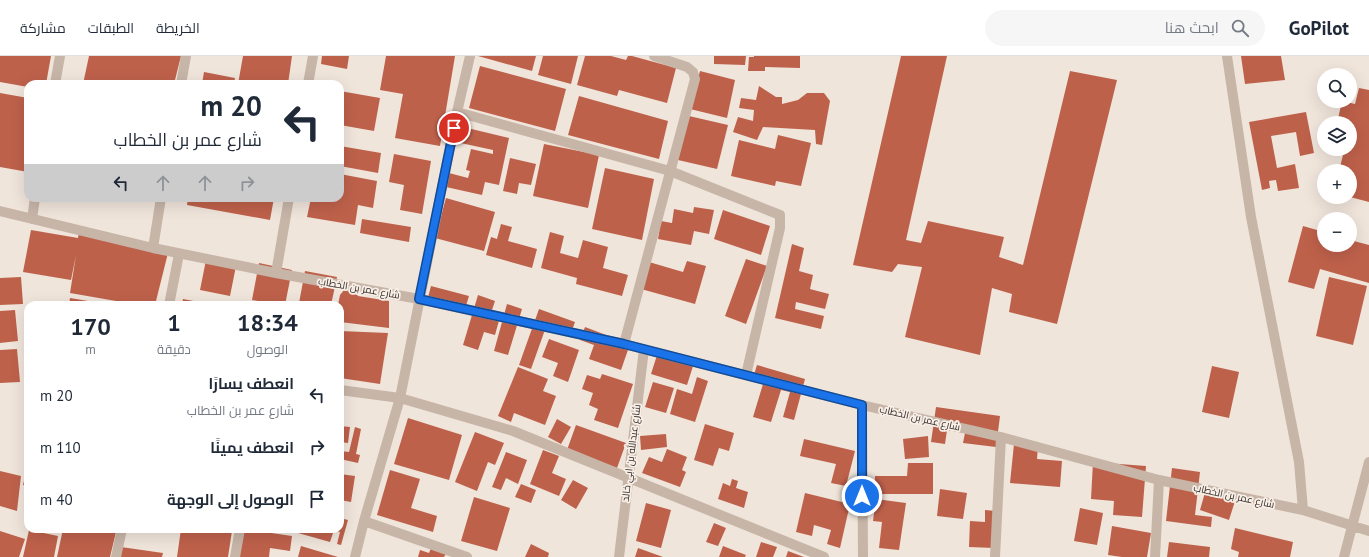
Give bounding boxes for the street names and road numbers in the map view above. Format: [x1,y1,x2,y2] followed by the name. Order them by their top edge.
[317,274,401,302] street label: شارع عمر بن الخطاب
[878,402,962,434] street label: شارع عمر بن الخطاب
[618,403,644,503] street label: شارع عبدالله بن ابي خالد
[1192,481,1276,511] street label: شارع عمر بن الخطاب

